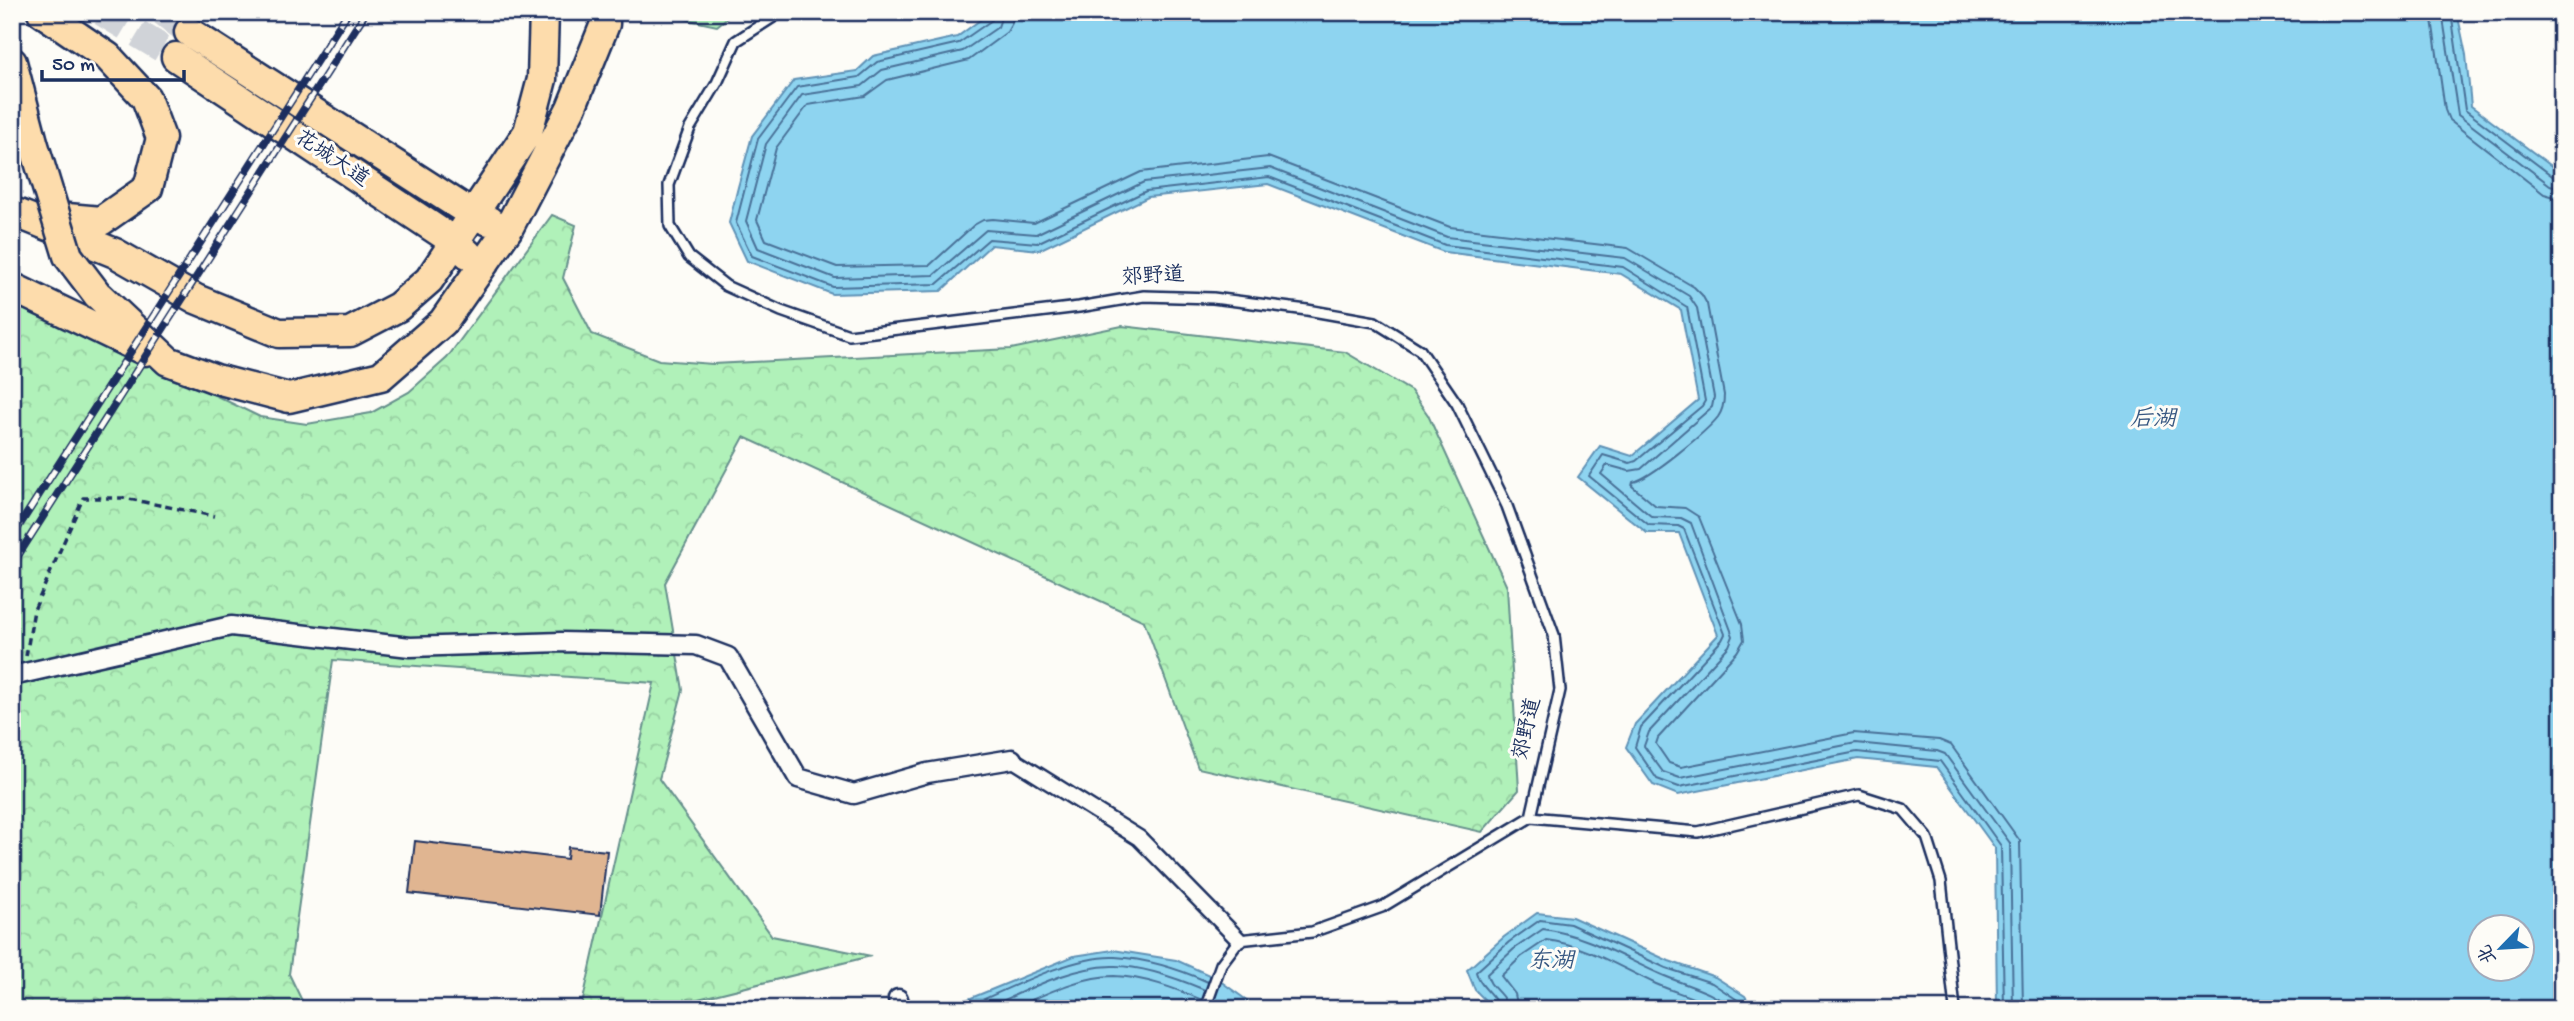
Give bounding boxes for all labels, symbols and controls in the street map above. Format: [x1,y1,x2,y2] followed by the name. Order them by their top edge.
[42,38,184,82] scale bar
[52,54,95,79] text: 50 m
[289,125,373,194] street label: 花城大道
[1121,263,1185,292] street label: 郊野道
[2130,406,2178,434] water label: 后湖
[1509,695,1548,763] street label: 郊野道
[2466,912,2536,982] north arrow
[2474,940,2503,967] text: 北
[1528,948,1576,976] water label: 东湖

